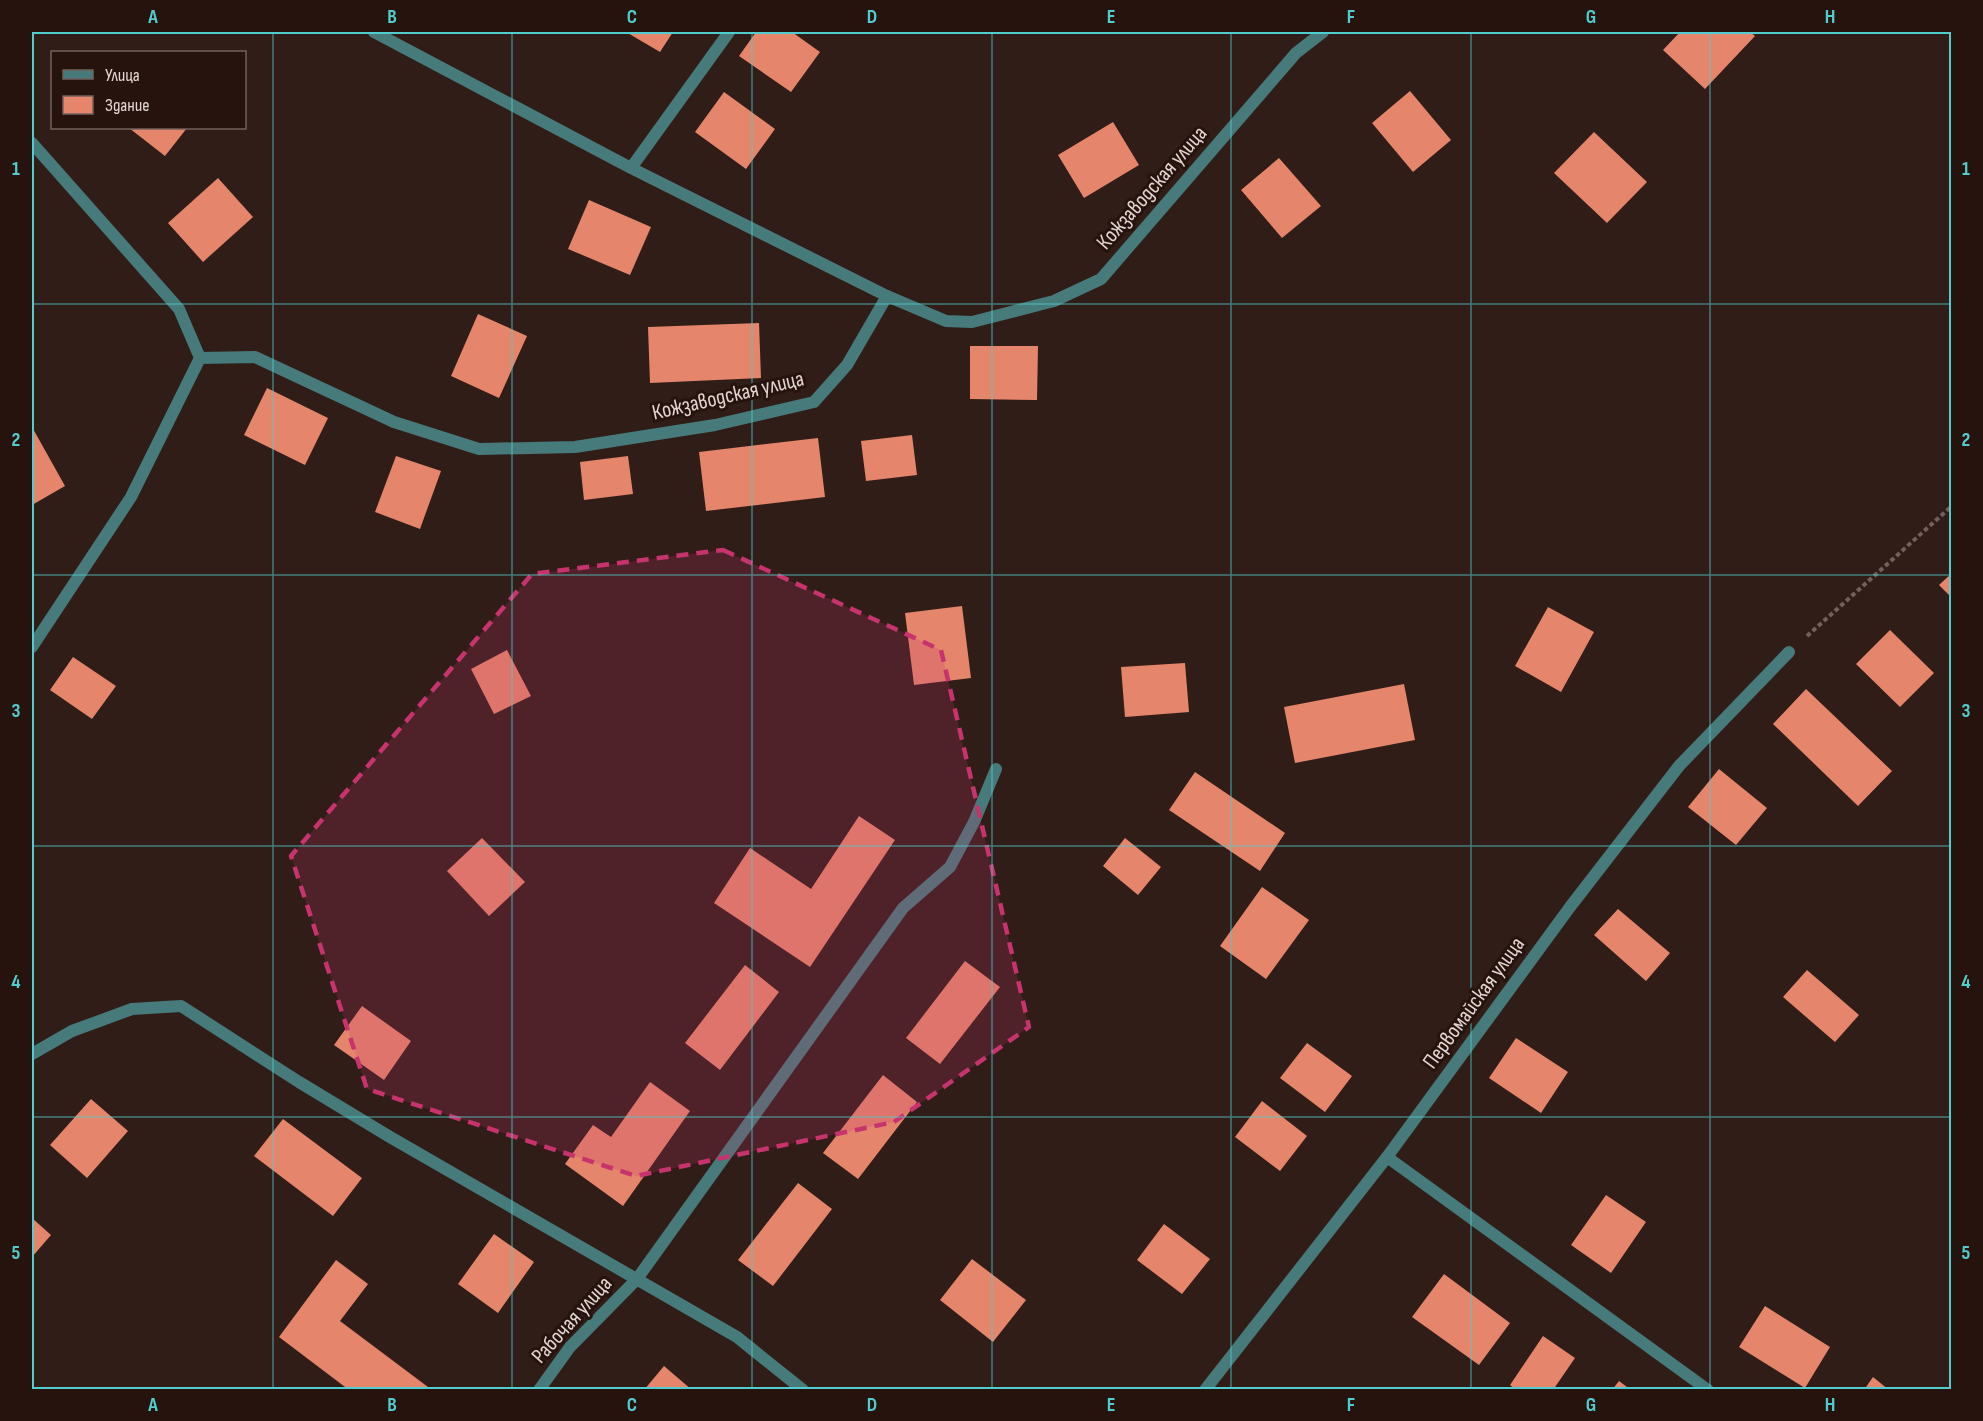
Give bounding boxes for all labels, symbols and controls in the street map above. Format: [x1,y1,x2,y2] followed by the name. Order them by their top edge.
[147,5,158,29] text: A
[387,5,397,29] text: B
[627,5,637,29] text: C
[867,5,877,29] text: D
[1107,5,1115,29] text: E
[1347,5,1355,29] text: F
[1586,5,1596,29] text: G
[1825,5,1835,29] text: H
[51,51,246,129] legend
[105,65,140,86] text: Улица
[105,95,150,116] text: Здание
[1091,121,1213,255] street label: Кожзаводская улица
[12,157,20,181] text: 1
[1962,157,1970,181] text: 1
[650,365,806,427] street label: Кожзаводская улица
[12,428,20,452] text: 2
[1962,428,1970,452] text: 2
[12,699,21,723] text: 3
[1962,699,1971,723] text: 3
[1417,932,1531,1074] street label: Первомайская улица
[11,970,21,994] text: 4
[1961,970,1971,994] text: 4
[12,1241,21,1265] text: 5
[1962,1241,1971,1265] text: 5
[526,1271,618,1369] street label: Рабочая улица
[147,1393,158,1417] text: A
[387,1393,397,1417] text: B
[627,1393,637,1417] text: C
[867,1393,877,1417] text: D
[1107,1393,1115,1417] text: E
[1347,1393,1355,1417] text: F
[1586,1393,1596,1417] text: G
[1825,1393,1835,1417] text: H

